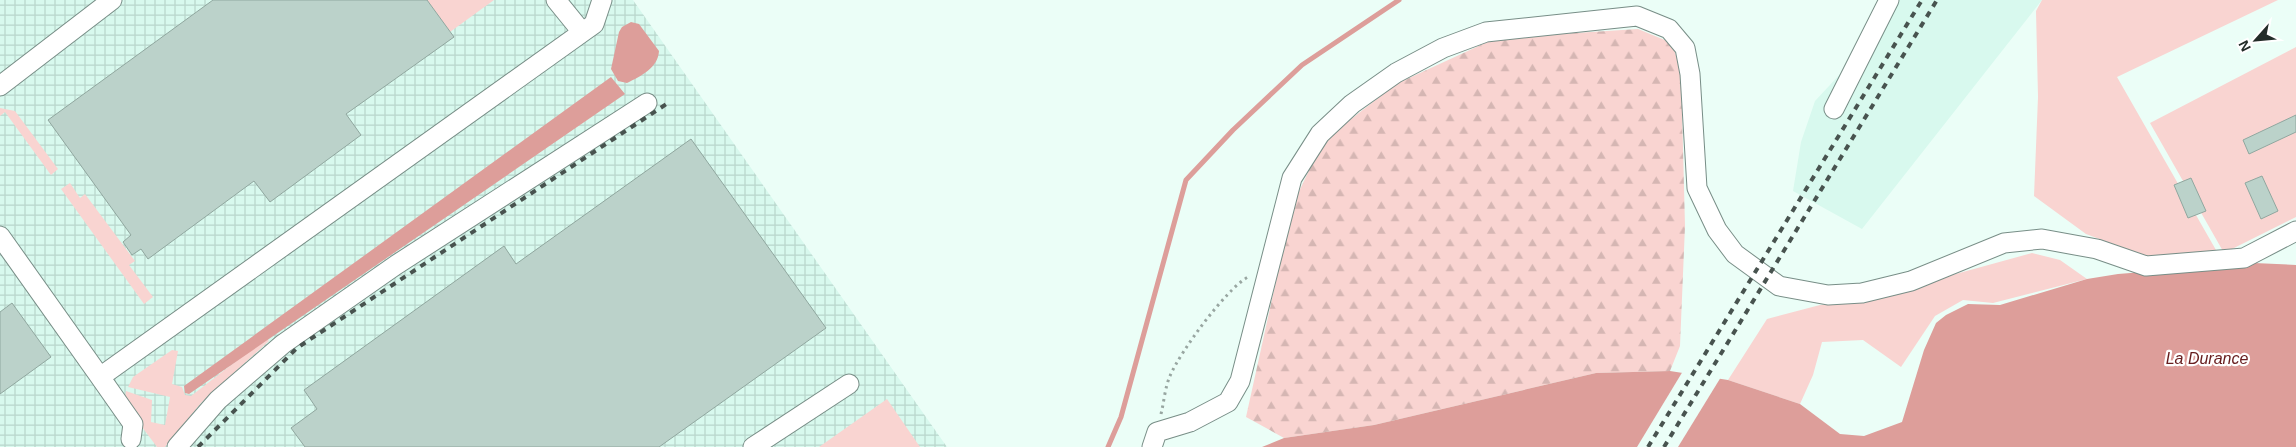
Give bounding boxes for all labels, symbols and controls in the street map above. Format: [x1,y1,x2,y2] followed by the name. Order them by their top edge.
[2231,15,2281,65] north arrow
[2235,38,2254,54] text: N
[2166,350,2248,367] water label: La Durance

